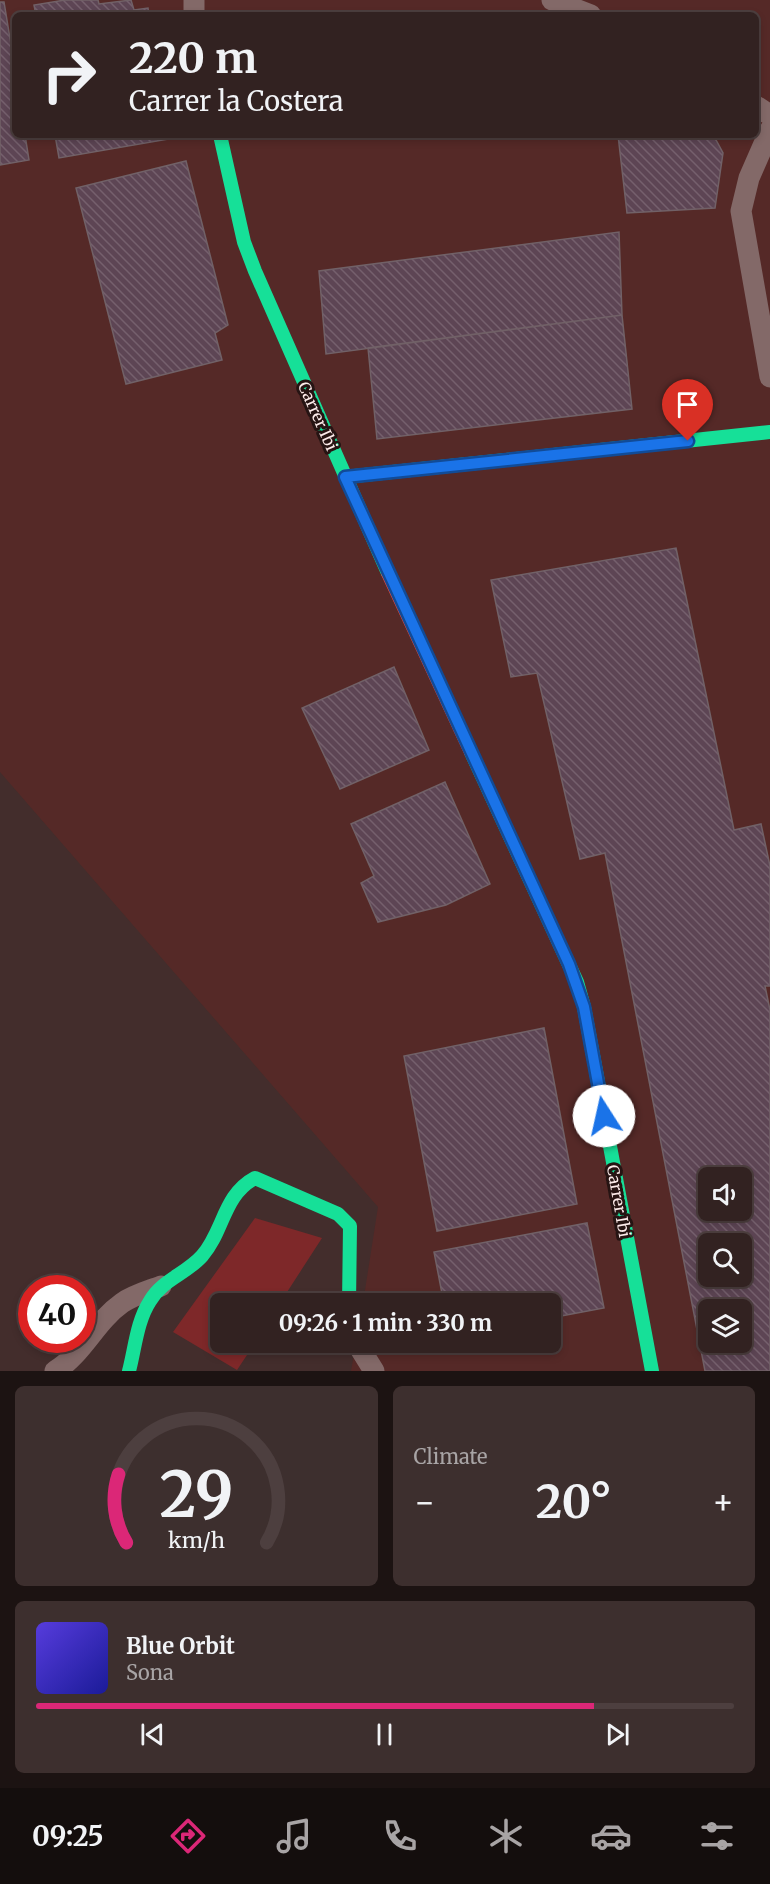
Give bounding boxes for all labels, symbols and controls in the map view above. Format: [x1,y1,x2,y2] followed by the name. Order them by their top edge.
[129,32,257,84] text: 220 m
[30,36,108,114] icon: right
[129,84,344,118] text: Carrer la Costera
[294,378,342,454] street label: Carrer Ibi
[662,379,713,441] pin
[671,388,704,421] icon: arrive
[572,1084,636,1148] position arrow
[603,1163,635,1239] street label: Carrer Ibi
[698,1167,752,1353] map controls
[698,1167,752,1221] button: sound
[698,1233,752,1287] button: search
[18,1275,96,1353] speed limit sign: 40
[698,1299,752,1353] button: layers
[279,1309,492,1337] text: 09:26 · 1 min · 330 m
[414,1444,488,1469] text: Climate
[159,1456,233,1534] text: 29
[536,1474,612,1530] text: 20°
[414,1482,436,1523] text: −
[712,1482,734,1523] text: +
[168,1527,225,1554] text: km/h
[126,1632,235,1660] text: Blue Orbit
[126,1660,174,1685] text: Sona
[136,1718,169,1751] icon: previous
[368,1718,401,1751] icon: pause
[601,1718,634,1751] icon: next
[167,1815,209,1857] icon: directions
[273,1815,315,1857] icon: music
[379,1815,421,1857] icon: phone
[485,1815,527,1857] icon: climate
[590,1815,632,1857] icon: car
[696,1815,738,1857] icon: filters
[32,1819,104,1853] text: 09:25

